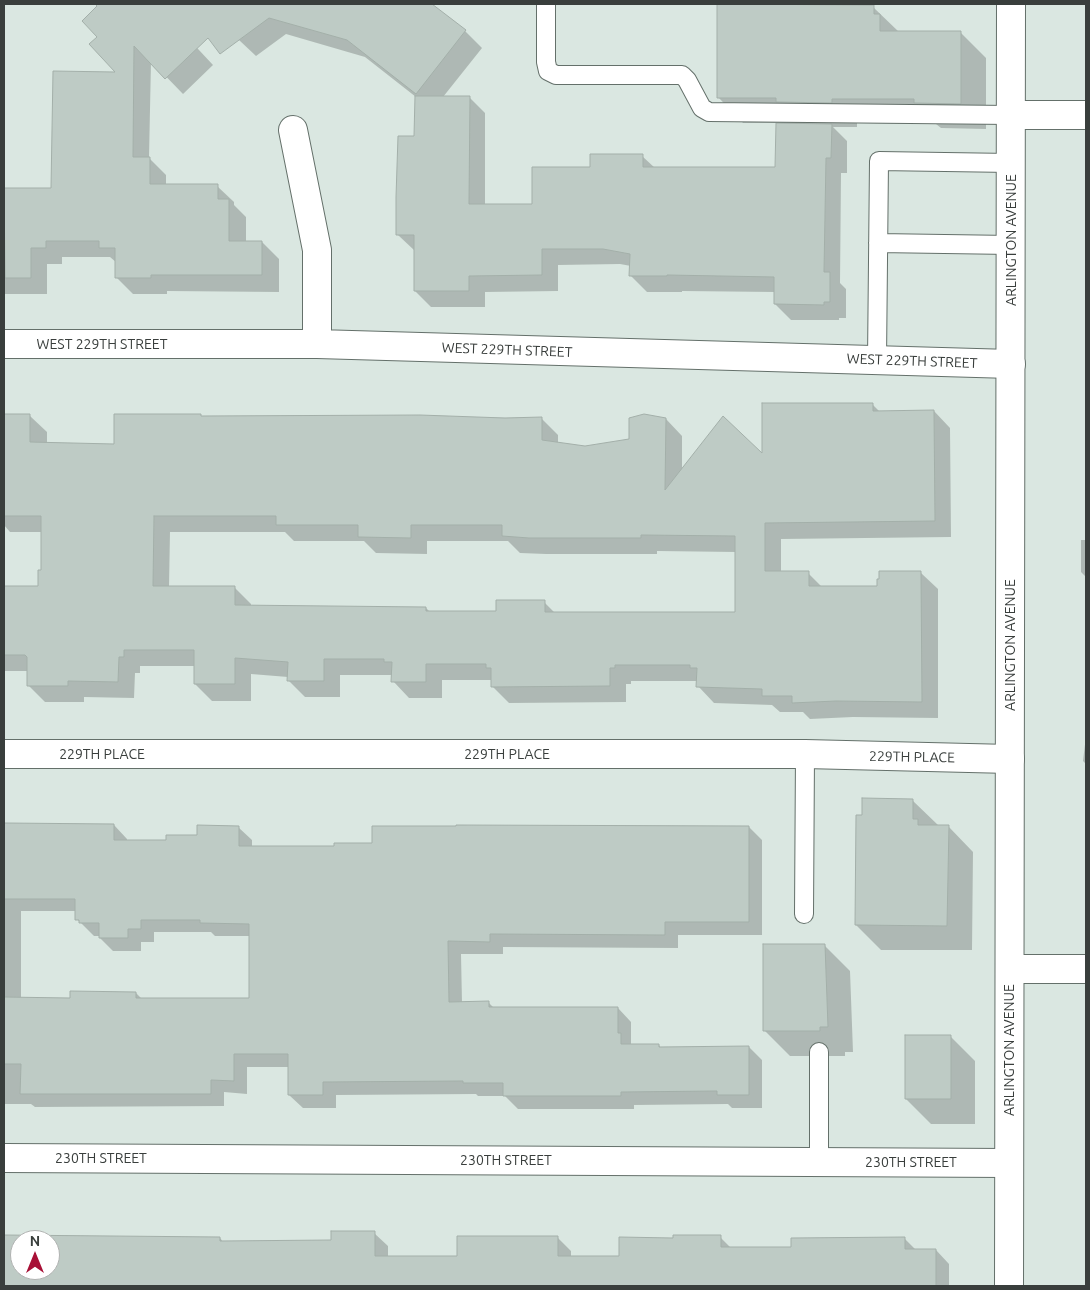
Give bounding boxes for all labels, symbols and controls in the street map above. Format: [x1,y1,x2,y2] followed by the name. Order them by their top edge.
[1003,174,1019,306] street label: ARLINGTON AVENUE
[37,336,167,352] street label: WEST 229TH STREET
[441,339,573,361] street label: WEST 229TH STREET
[846,350,978,372] street label: WEST 229TH STREET
[1002,579,1018,711] street label: ARLINGTON AVENUE
[59,746,145,762] street label: 229TH PLACE
[464,746,550,762] street label: 229TH PLACE
[869,748,955,766] street label: 229TH PLACE
[1001,984,1017,1116] street label: ARLINGTON AVENUE
[55,1150,147,1166] street label: 230TH STREET
[460,1152,552,1168] street label: 230TH STREET
[865,1154,957,1170] street label: 230TH STREET
[10,1230,60,1280] north arrow
[30,1233,40,1249] text: N

